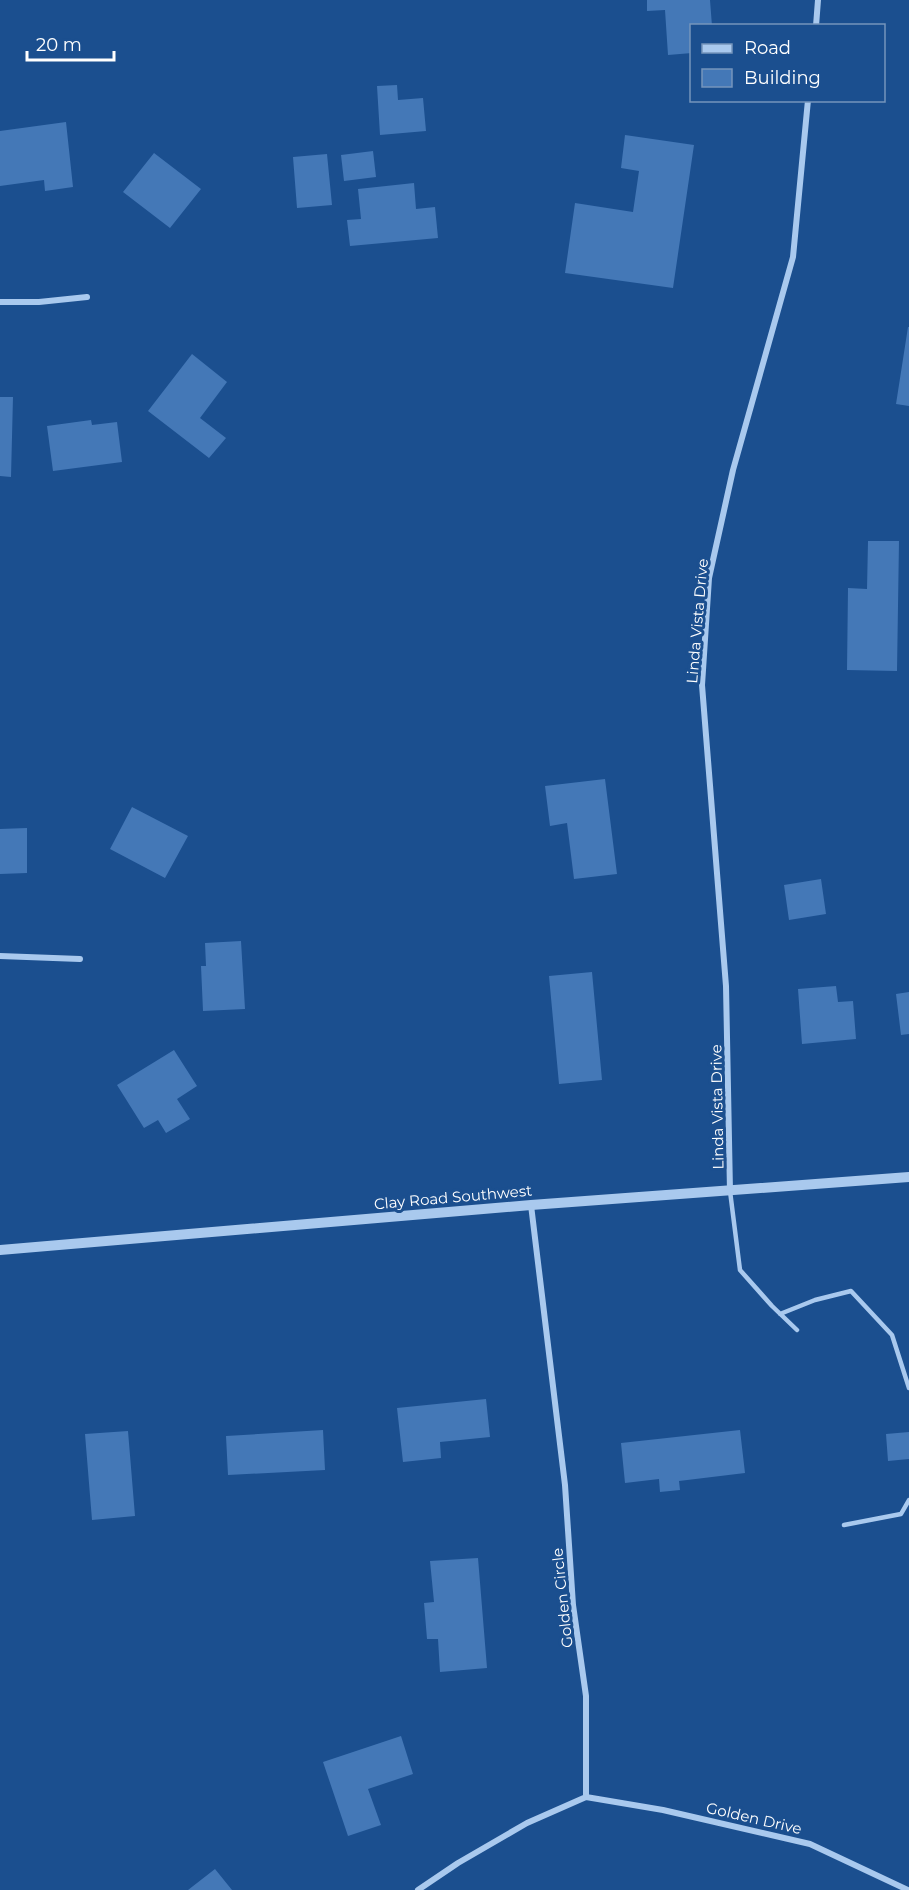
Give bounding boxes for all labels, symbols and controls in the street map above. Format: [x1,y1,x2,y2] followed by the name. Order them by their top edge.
[27,24,114,62] scale bar
[690,24,885,102] legend
[36,34,82,56] text: 20 m
[744,37,791,59] text: Road
[744,67,821,89] text: Building
[682,558,712,684] street label: Linda Vista Drive
[706,1044,728,1170] street label: Linda Vista Drive
[373,1181,533,1213] street label: Clay Road Southwest
[547,1547,577,1649] street label: Golden Circle
[704,1798,804,1838] street label: Golden Drive

